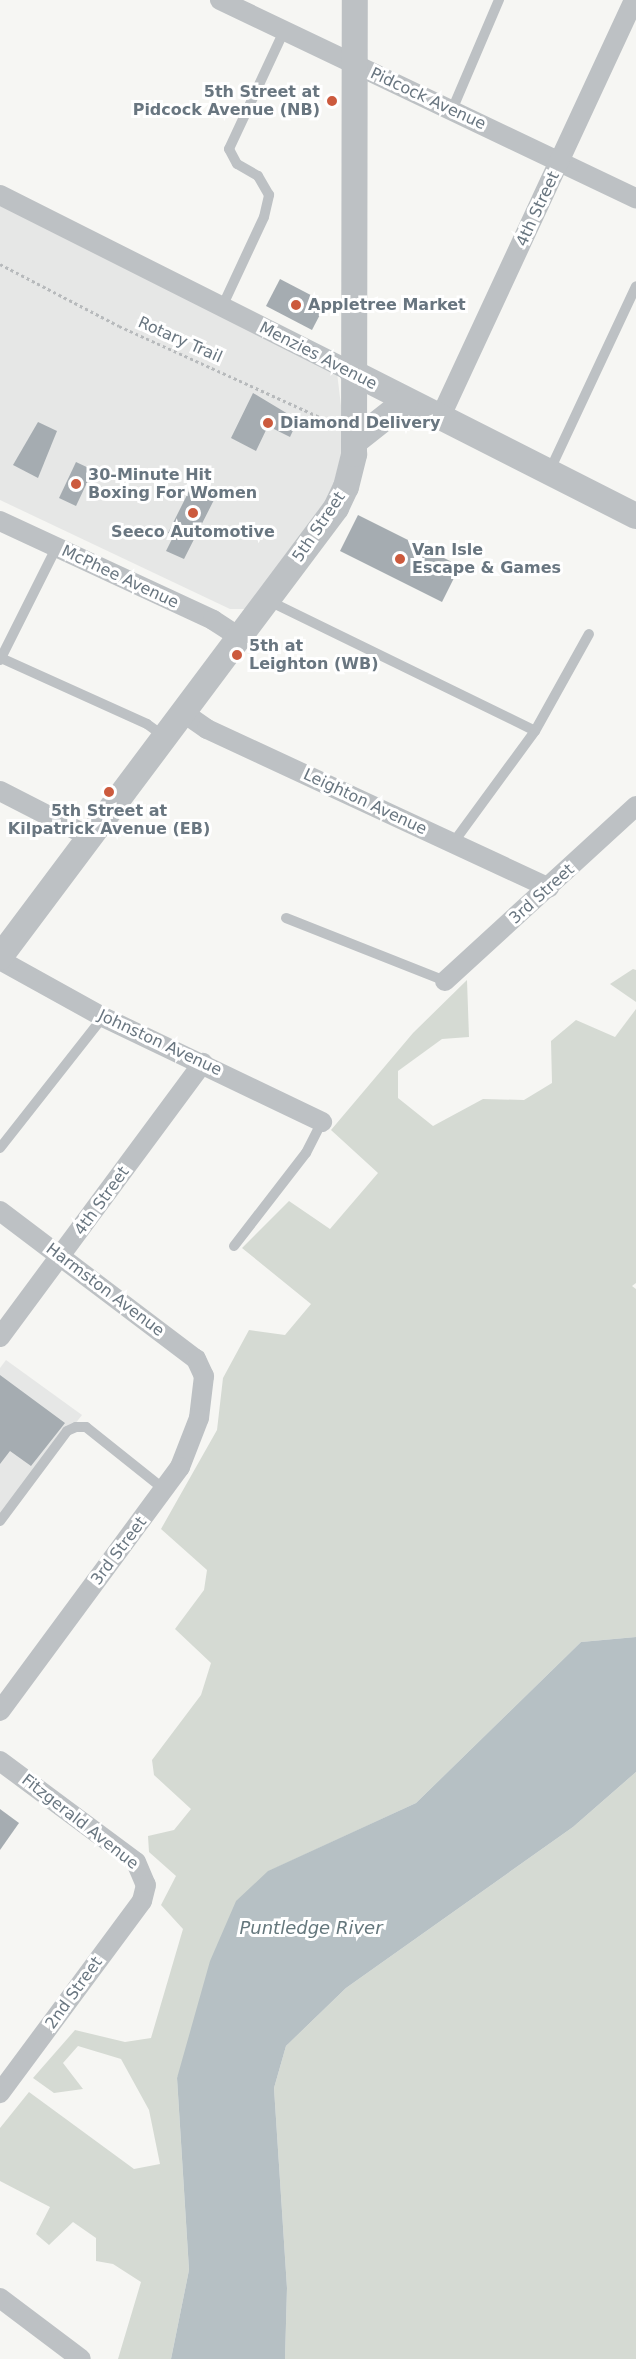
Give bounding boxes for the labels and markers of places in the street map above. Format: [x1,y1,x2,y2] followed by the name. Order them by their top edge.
[133,82,320,120] place label: 5th Street at Pidcock Avenue (NB)
[325,94,339,108] marker: 5th Street at Pidcock Avenue (NB)
[308,295,466,315] place label: Appletree Market
[289,298,303,312] marker: Appletree Market
[280,413,440,433] place label: Diamond Delivery
[261,416,275,430] marker: Diamond Delivery
[88,465,257,503] place label: 30-Minute Hit Boxing For Women
[69,477,83,491] marker: 30-Minute Hit Boxing For Women
[186,506,200,520] marker: Seeco Automotive
[111,522,275,542] place label: Seeco Automotive
[412,540,561,578] place label: Van Isle Escape & Games
[393,552,407,566] marker: Van Isle Escape & Games
[249,636,378,674] place label: 5th at Leighton (WB)
[230,648,244,662] marker: 5th at Leighton (WB)
[102,785,116,799] marker: 5th Street at Kilpatrick Avenue (EB)
[8,801,210,839] place label: 5th Street at Kilpatrick Avenue (EB)

